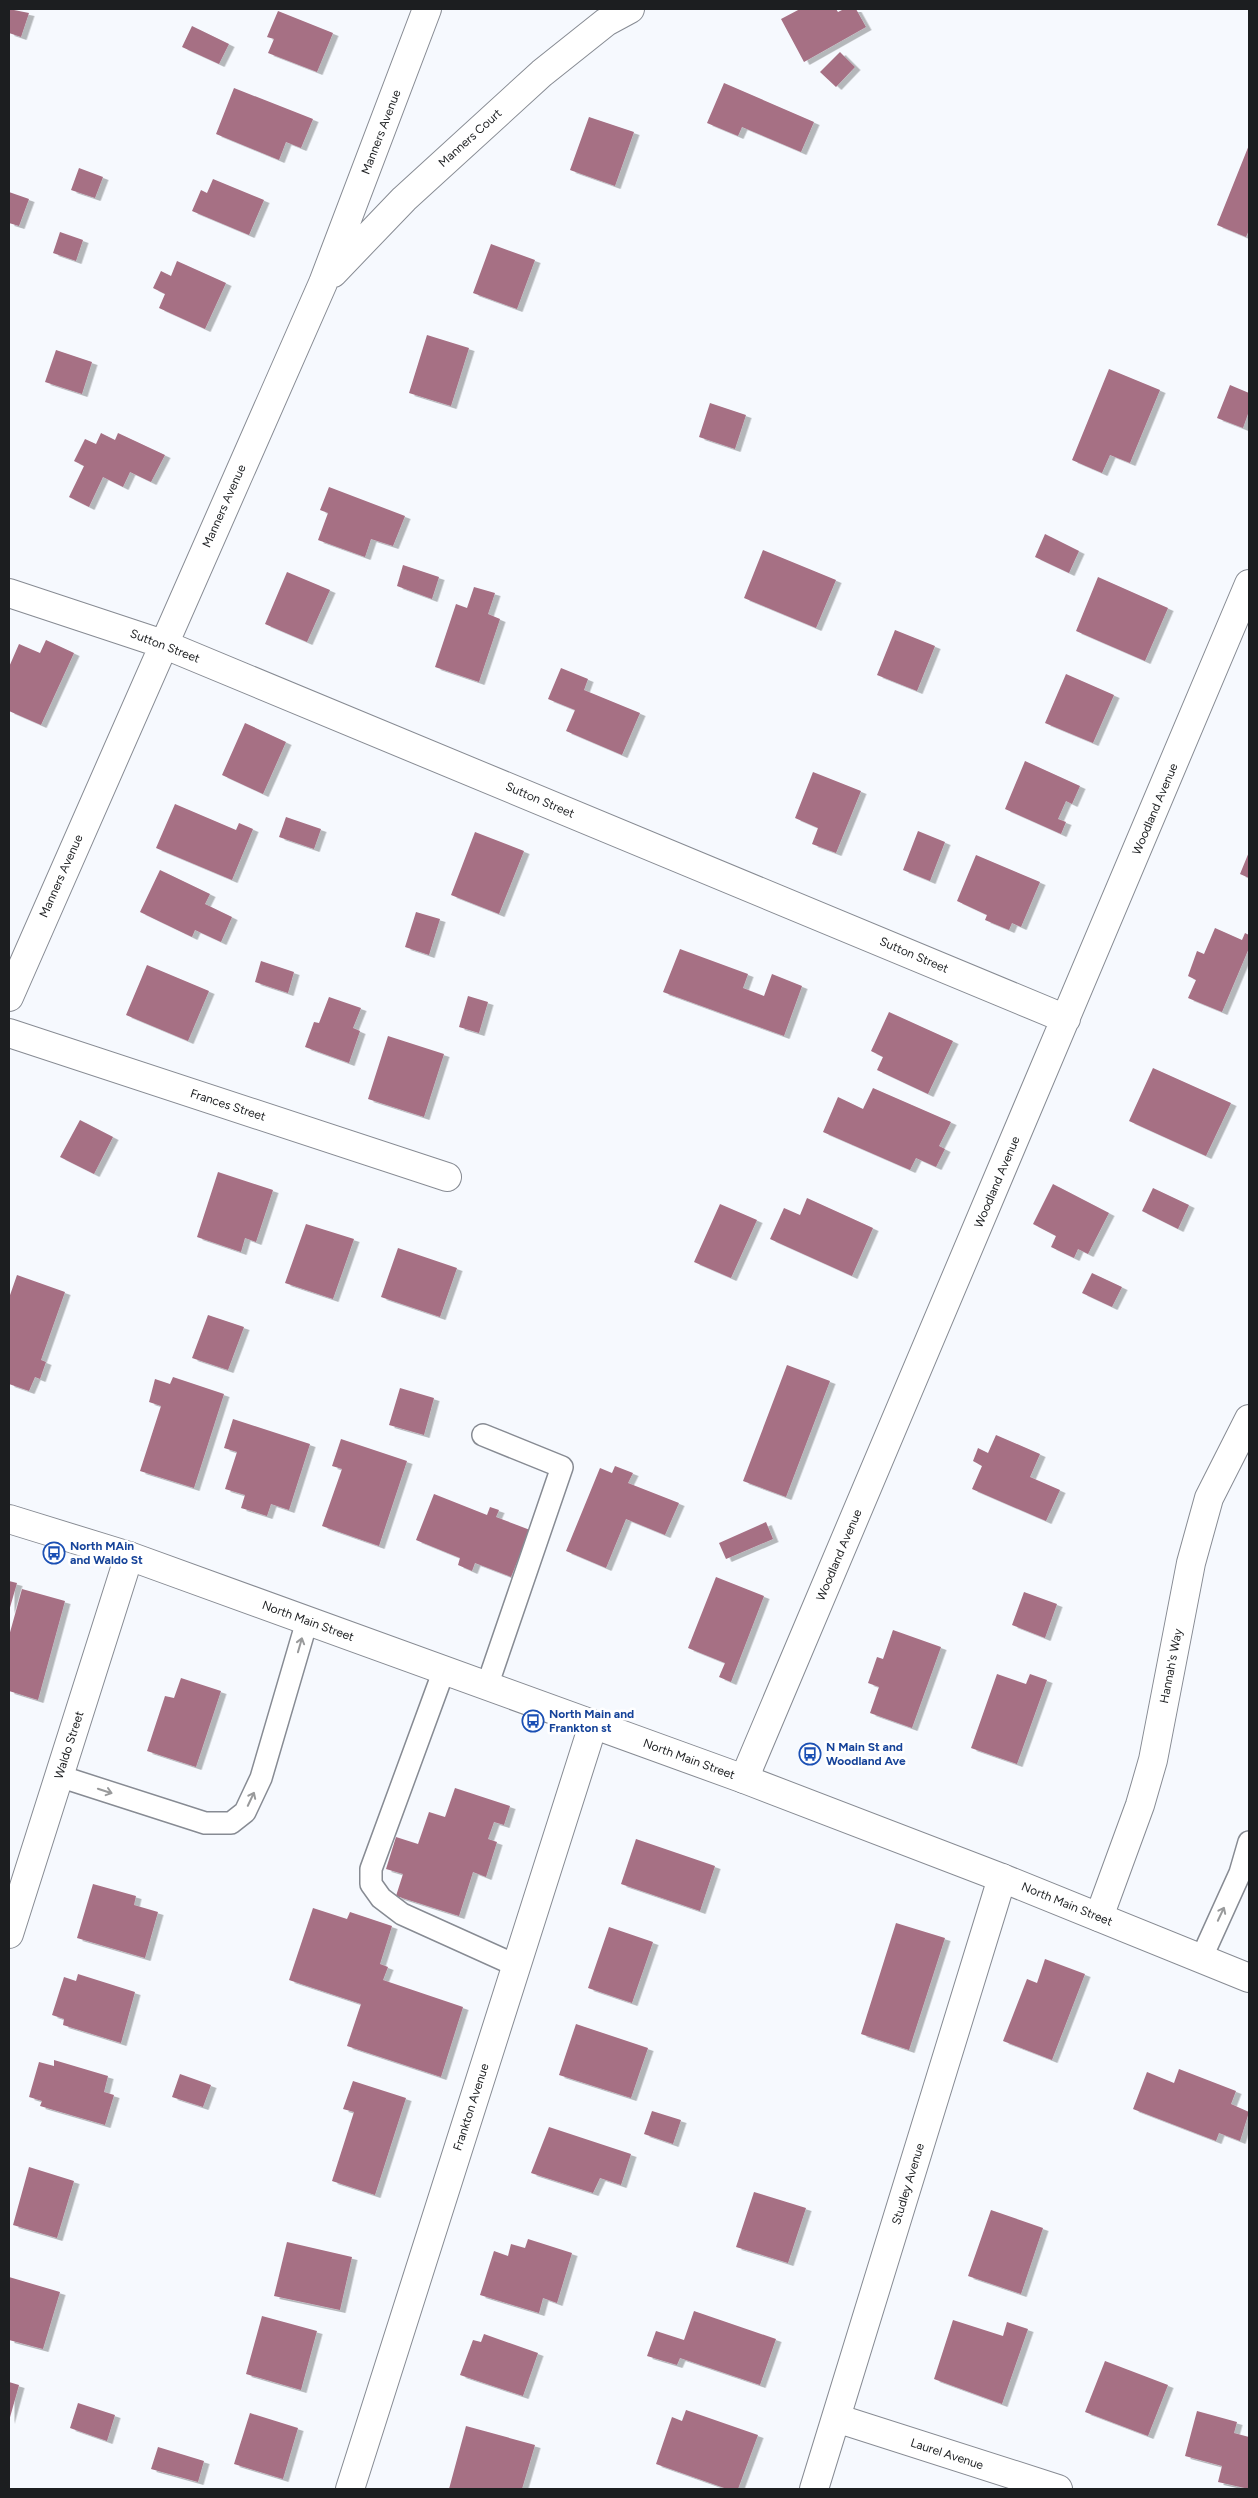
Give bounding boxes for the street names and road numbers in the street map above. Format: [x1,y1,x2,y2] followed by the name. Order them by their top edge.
[358,87,404,176] street label: Manners Avenue
[436,106,505,170] street label: Manners Court
[199,462,249,550] street label: Manners Avenue
[128,626,202,666] street label: Sutton Street
[1129,761,1181,857] street label: Woodland Avenue
[504,779,577,821] street label: Sutton Street
[36,832,86,920] street label: Manners Avenue
[878,934,951,976] street label: Sutton Street
[189,1086,268,1124] street label: Frances Street
[971,1134,1023,1230] street label: Woodland Avenue
[813,1507,865,1603] street label: Woodland Avenue
[260,1598,356,1644] street label: North Main Street
[1157,1627,1185,1704] street label: Hannah's Way
[51,1709,87,1781] street label: Waldo Street
[641,1736,737,1782] street label: North Main Street
[1019,1879,1115,1929] street label: North Main Street
[450,2061,492,2152] street label: Frankton Avenue
[889,2141,927,2226] street label: Studley Avenue
[909,2436,986,2473] street label: Laurel Avenue

